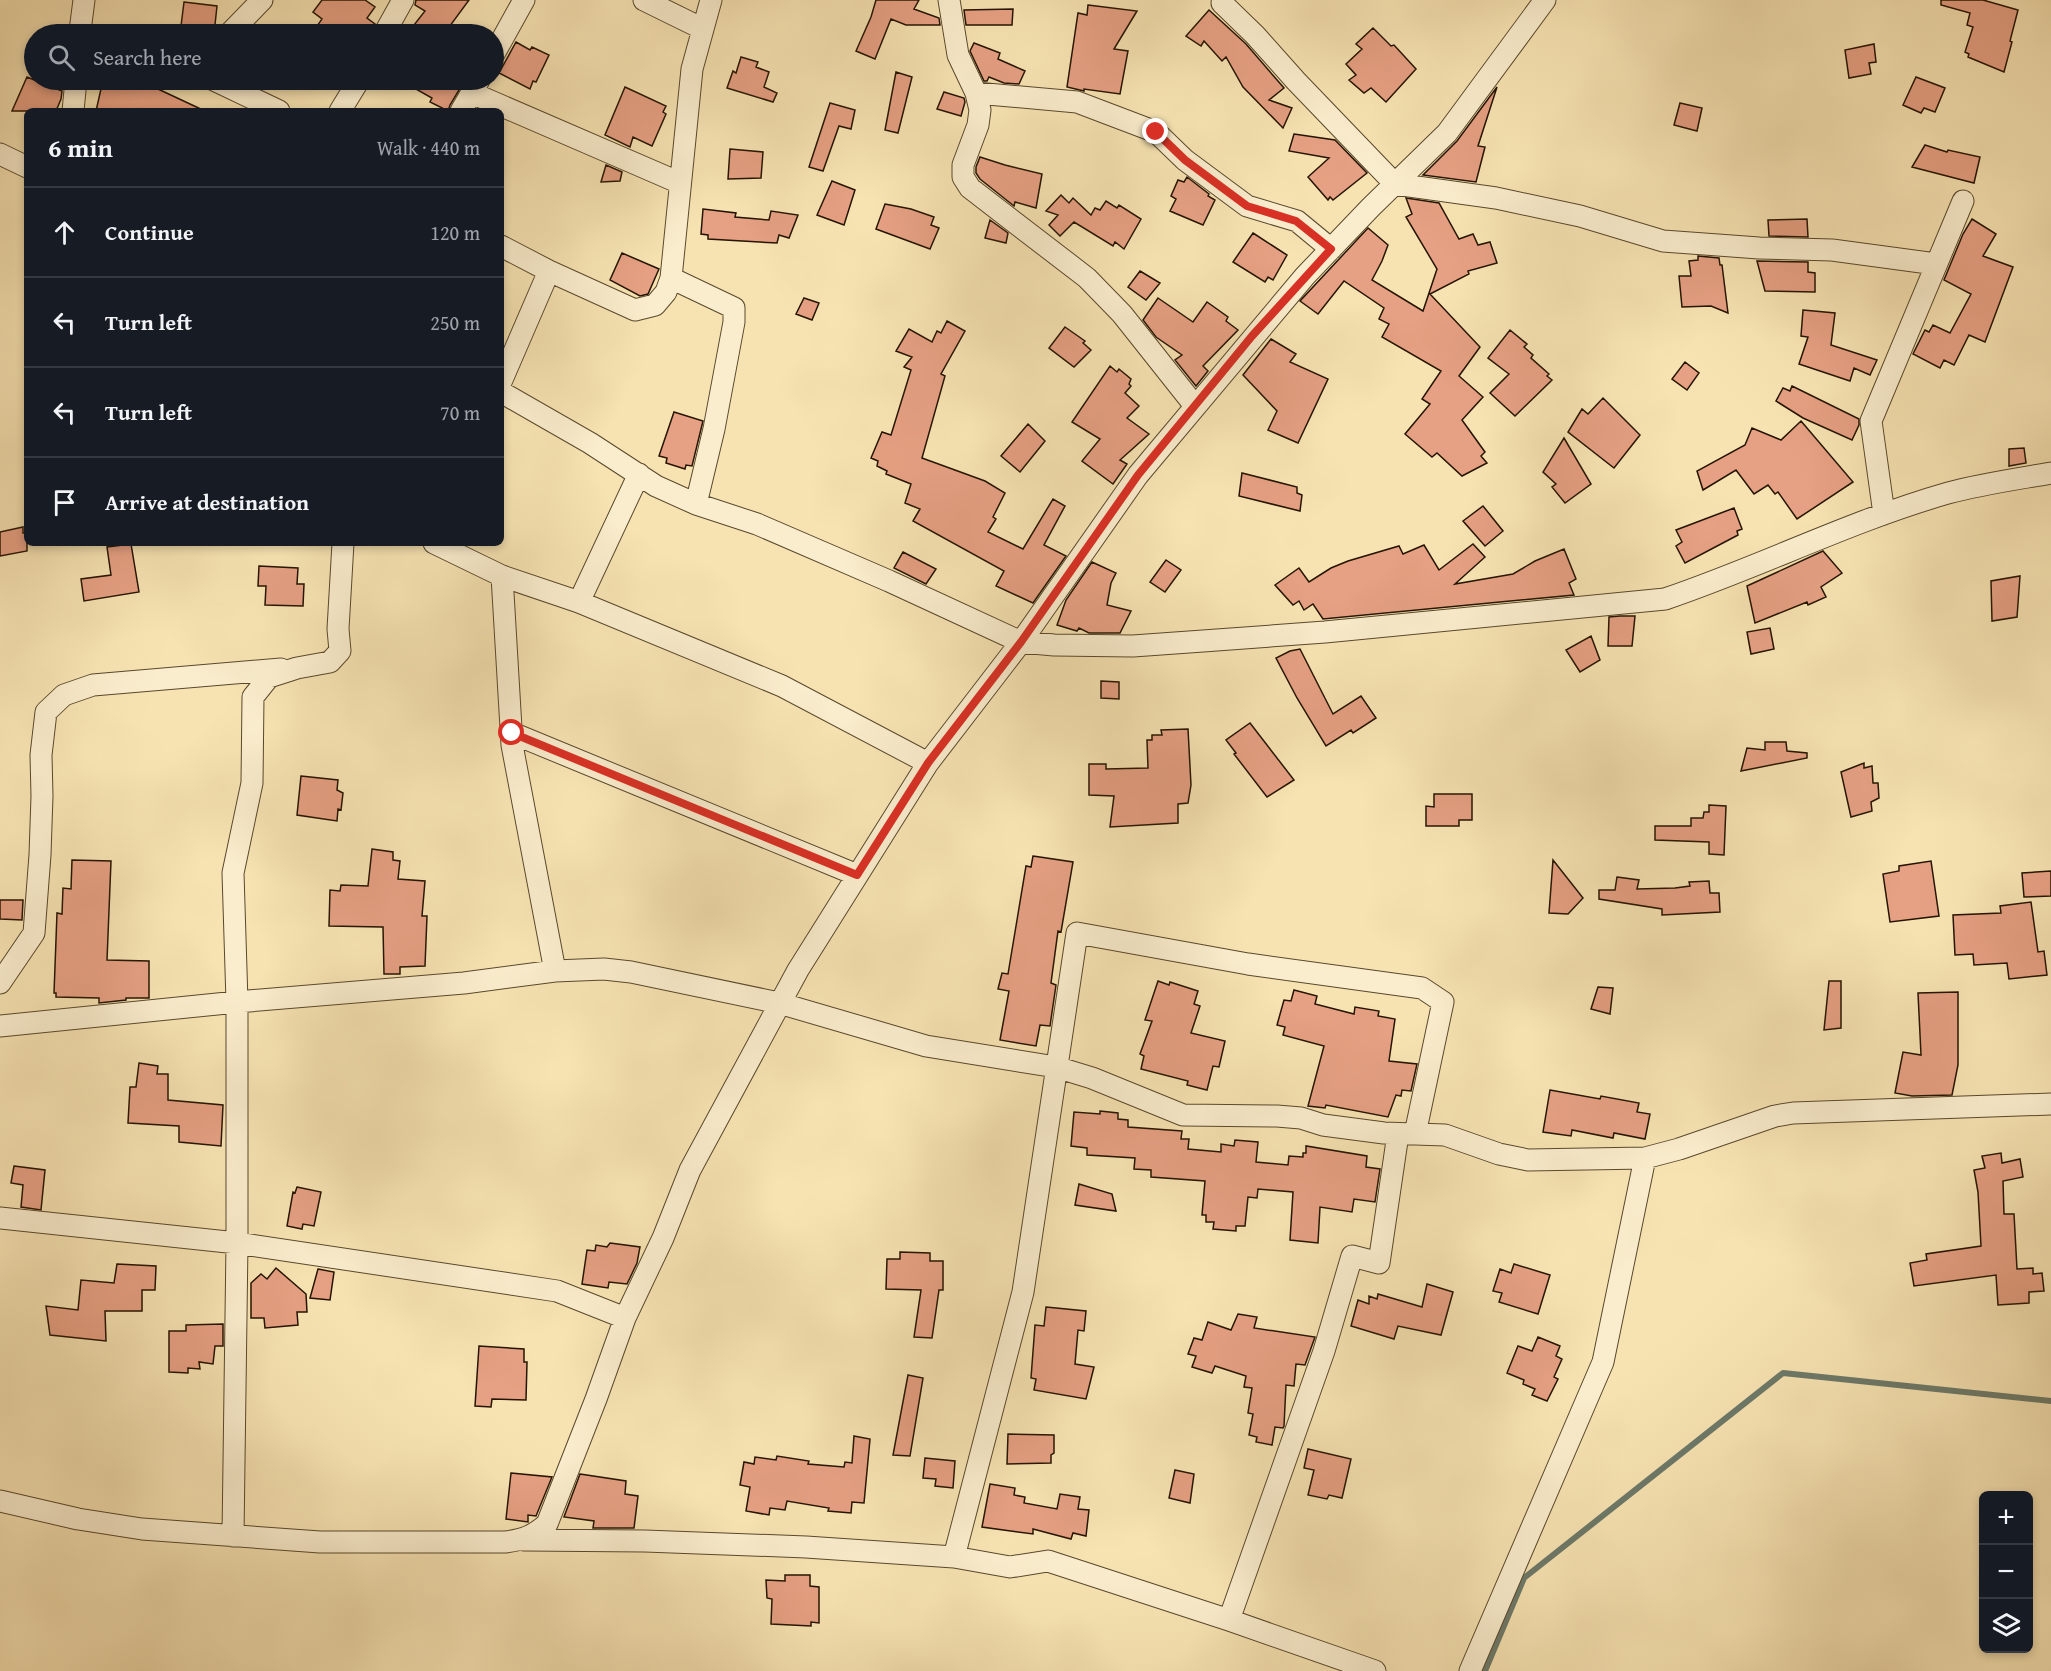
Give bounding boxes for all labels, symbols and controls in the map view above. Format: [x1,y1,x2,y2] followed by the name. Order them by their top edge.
[24,24,504,90] search box
[45,41,78,74] icon: search
[93,41,202,73] text: Search here
[1142,118,1168,144] route end
[48,128,113,167] text: 6 min
[377,133,480,162] text: Walk · 440 m
[48,216,81,249] icon: ahead
[105,216,194,248] text: Continue
[430,218,480,247] text: 120 m
[48,306,81,339] icon: left
[105,306,192,338] text: Turn left
[430,308,480,337] text: 250 m
[48,396,81,429] icon: left
[105,396,192,428] text: Turn left
[440,398,480,427] text: 70 m
[48,486,81,519] icon: arrive
[105,486,309,518] text: Arrive at destination
[498,719,524,745] route start
[1979,1491,2033,1653] map controls
[1979,1491,2033,1545] button: +
[1979,1545,2033,1599] button: −
[1979,1599,2033,1653] button: layers

